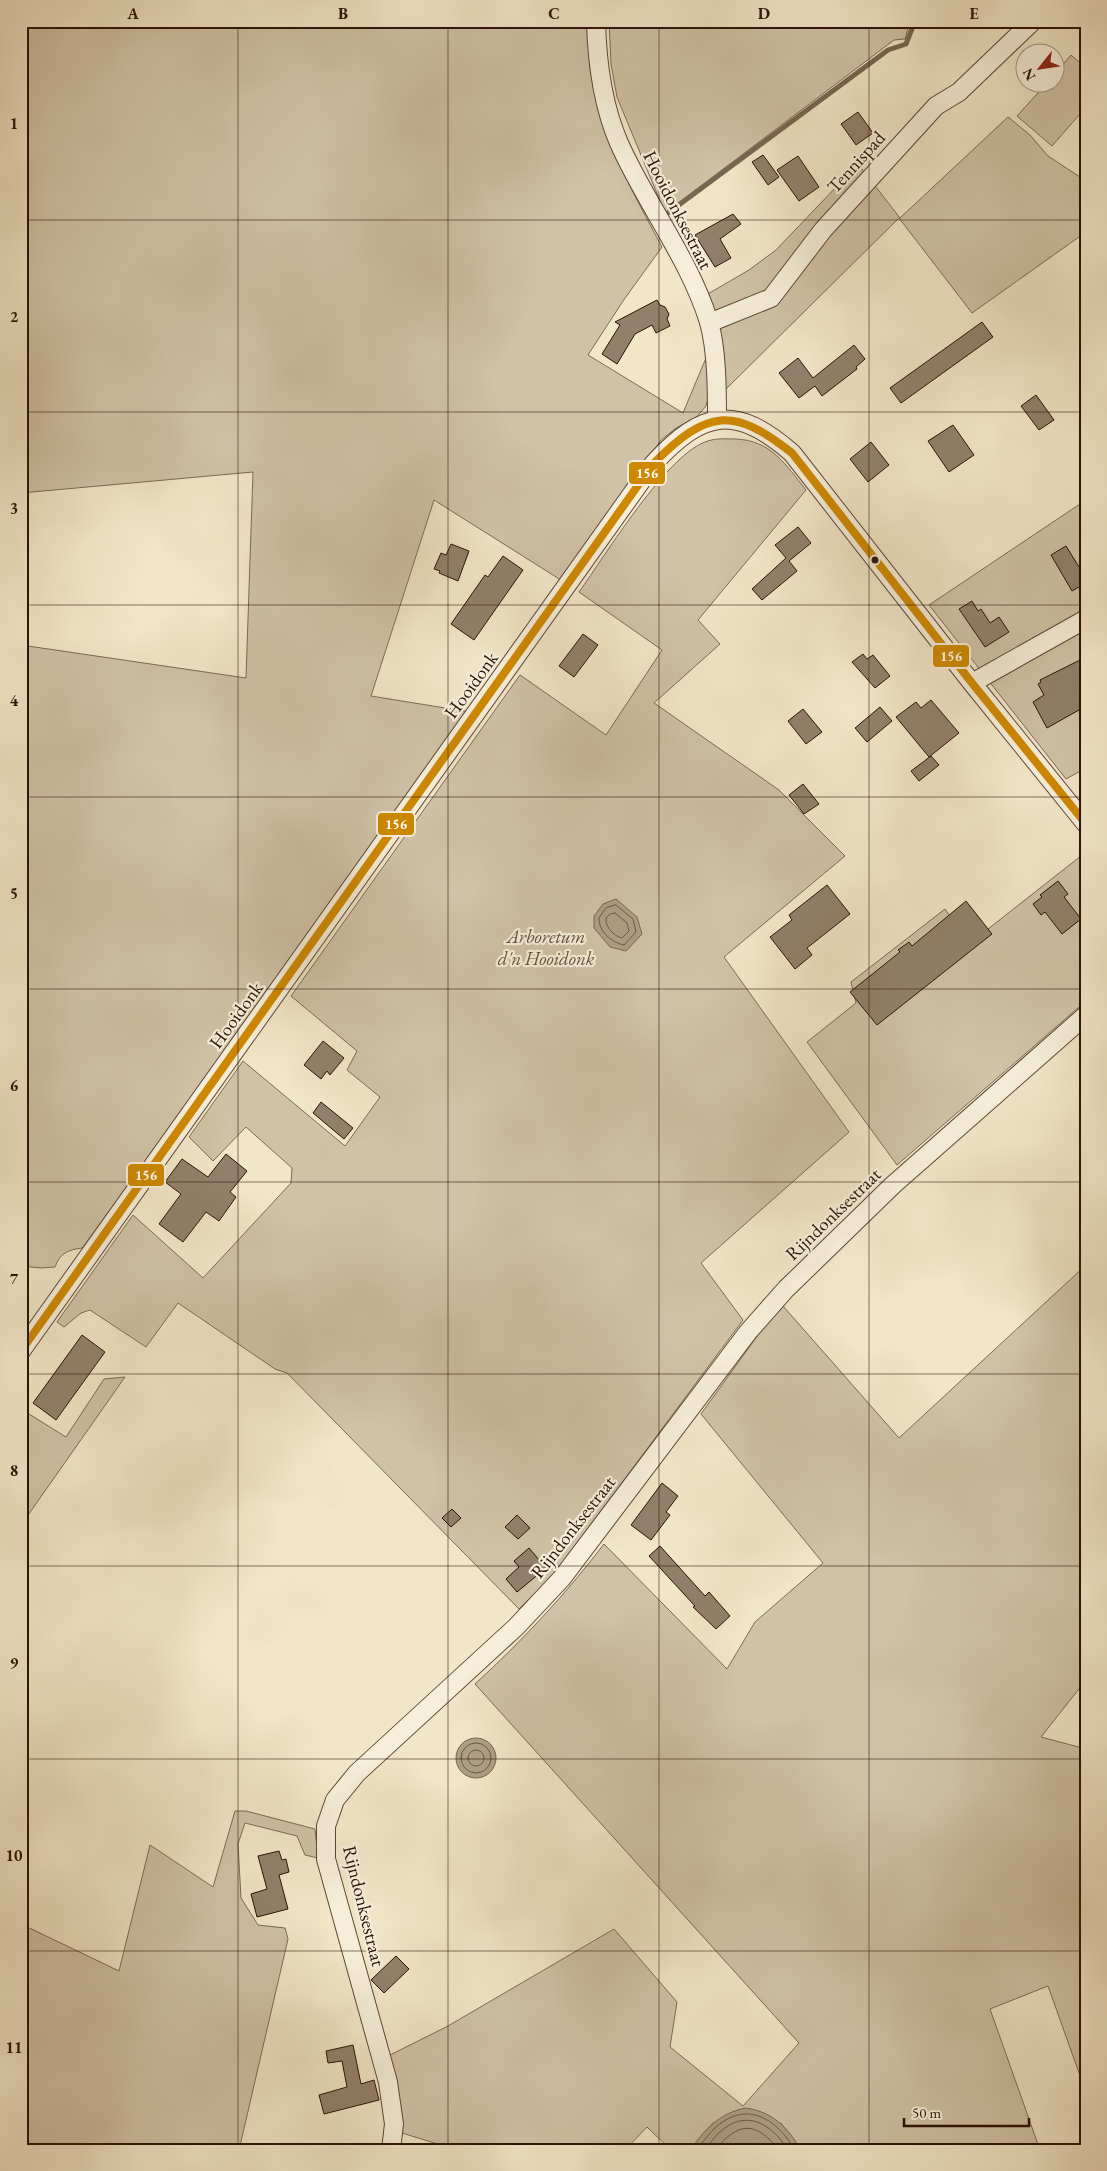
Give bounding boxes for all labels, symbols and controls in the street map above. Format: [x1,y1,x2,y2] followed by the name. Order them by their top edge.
[126,3,139,24] text: A
[338,3,348,24] text: B
[548,3,560,24] text: C
[758,3,770,24] text: D
[969,3,979,24] text: E
[1014,42,1064,92] north arrow
[1018,65,1039,84] text: N
[10,113,18,134] text: 1
[821,125,891,198] street label: Tennispad
[637,146,719,274] street label: Hooidonksestraat
[10,306,19,327] text: 2
[628,461,666,485] line badge: 156
[636,464,659,482] text: 156
[10,498,18,519] text: 3
[870,555,880,565] unlabelled marker
[932,644,970,668] line badge: 156
[438,646,504,723] street label: Hooidonk
[940,647,963,665] text: 156
[10,690,19,711] text: 4
[377,812,415,836] line badge: 156
[385,815,408,833] text: 156
[10,883,18,904] text: 5
[498,924,595,971] park label: Arboretum d'n Hooidonk
[203,976,269,1053] street label: Hooidonk
[10,1075,19,1096] text: 6
[780,1162,886,1266] street label: Rijndonksestraat
[127,1163,165,1187] line badge: 156
[135,1166,158,1184] text: 156
[10,1268,19,1289] text: 7
[10,1460,18,1481] text: 8
[525,1471,621,1583] street label: Rijndonksestraat
[10,1652,19,1673] text: 9
[337,1843,391,1969] street label: Rijndonksestraat
[6,1845,23,1866] text: 10
[6,2037,22,2058] text: 11
[904,2096,1030,2128] scale bar
[912,2103,941,2122] text: 50 m

